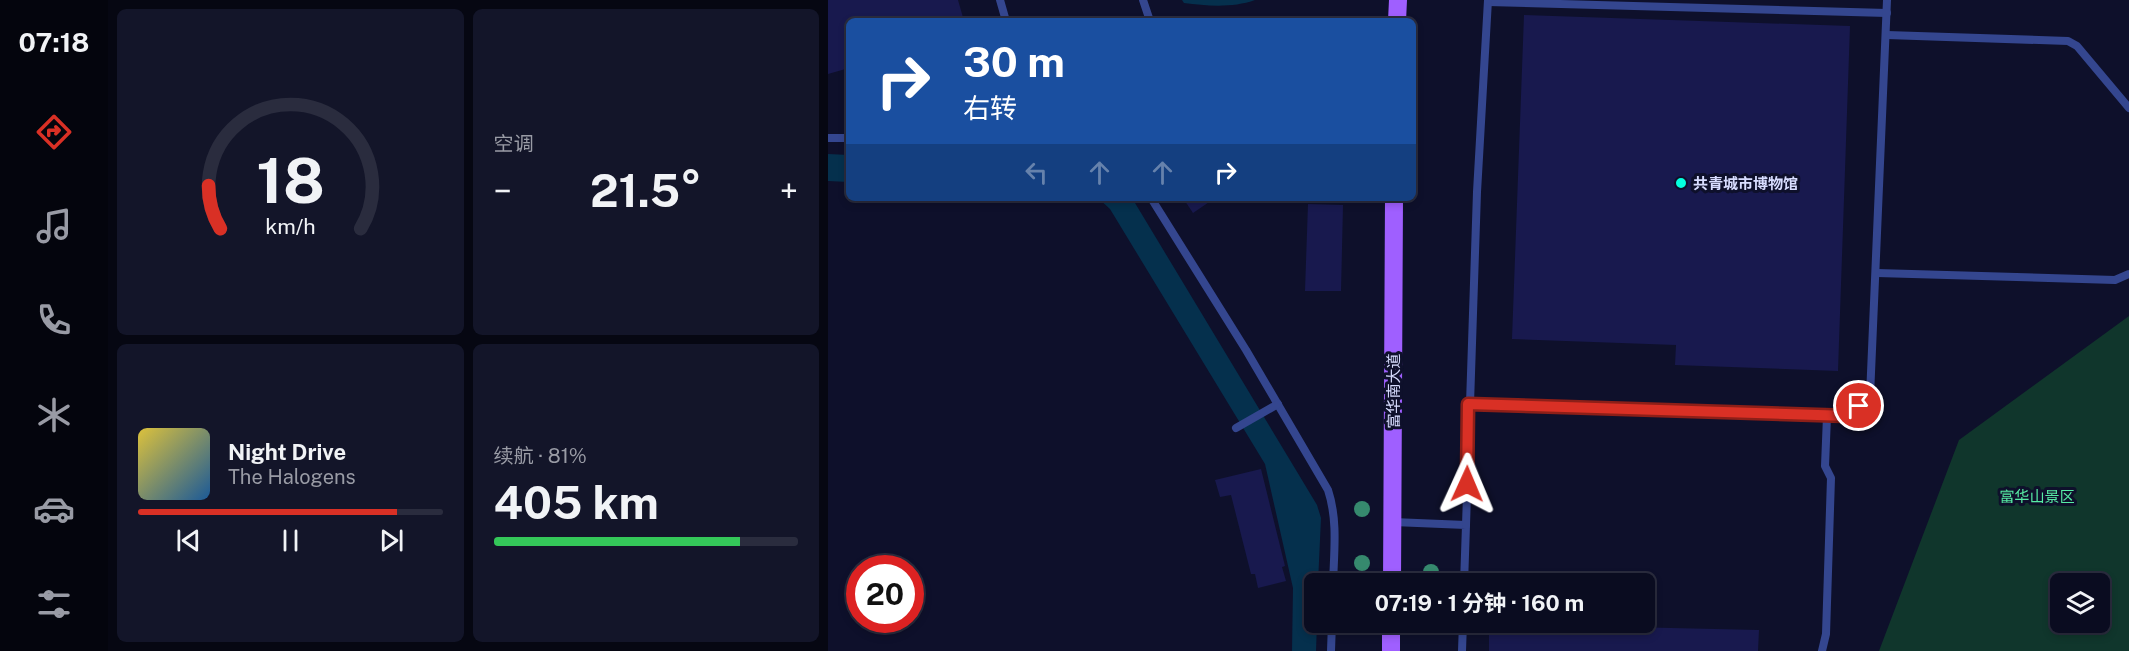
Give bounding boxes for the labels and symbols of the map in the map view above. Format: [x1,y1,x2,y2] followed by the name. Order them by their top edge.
[1693,175,1798,192] place label: 共青城市博物馆
[1674,176,1688,190] marker: 共青城市博物馆
[1385,353,1402,429] street label: 富华南大道
[1833,380,1884,431] pin
[1435,452,1499,516] position arrow
[1999,488,2075,505] park label: 富华山景区
[846,555,924,633] speed limit sign: 20

